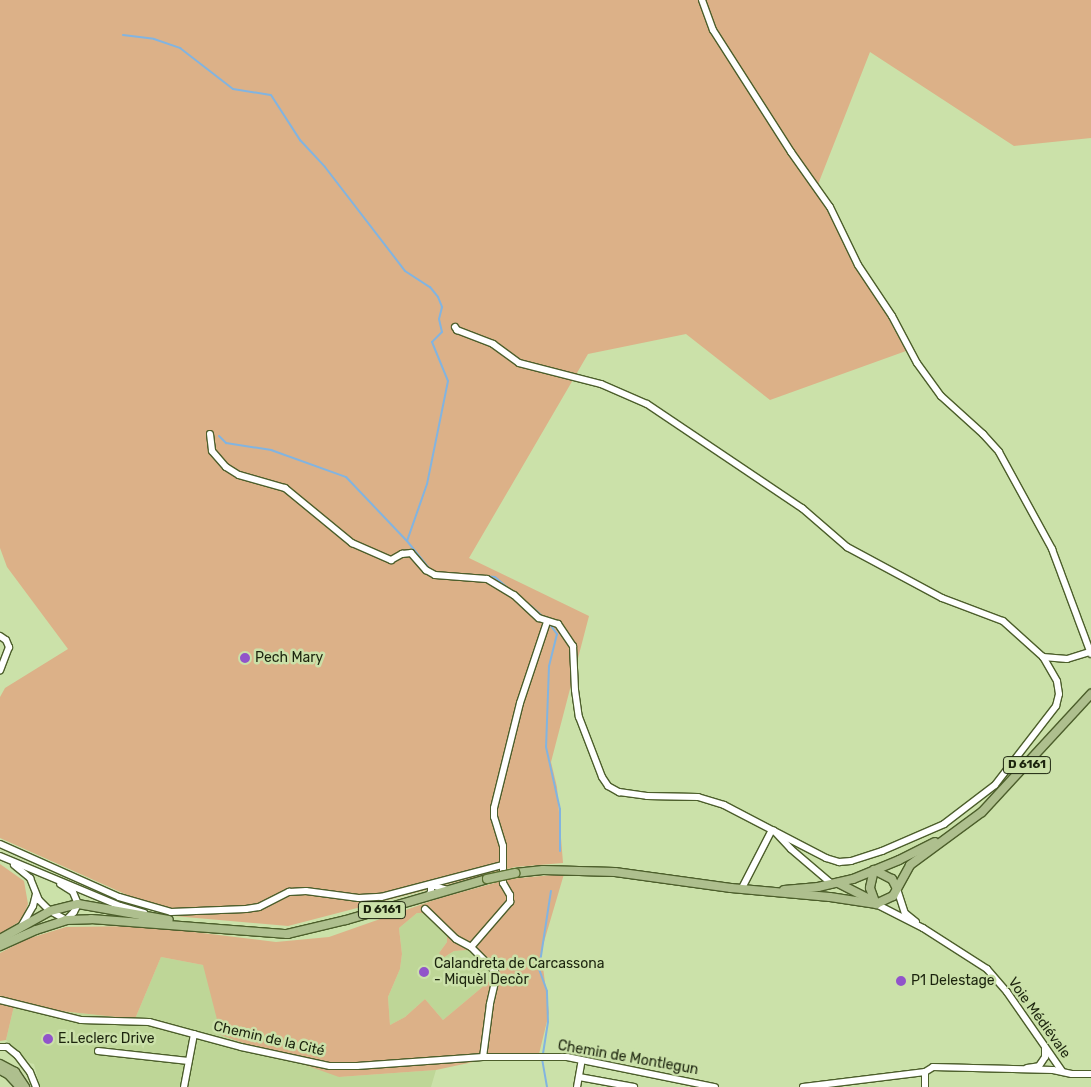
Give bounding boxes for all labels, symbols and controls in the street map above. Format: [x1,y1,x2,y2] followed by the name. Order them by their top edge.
[255,650,323,666] place label: Pech Mary
[239,652,251,664] marker: Pech Mary
[1002,756,1052,774] road number: D 6161
[357,900,407,920] road number: D 6161
[434,956,604,989] place label: Calandreta de Carcassona - Miquèl Decòr
[418,966,430,978] marker: Calandreta de Carcassona - Miquèl Decòr
[911,973,995,989] place label: P1 Delestage
[1004,974,1074,1062] street label: Voie Médiévale
[895,975,907,987] marker: P1 Delestage
[212,1018,326,1060] street label: Chemin de la Cité
[58,1031,154,1047] place label: E.Leclerc Drive
[42,1033,54,1045] marker: E.Leclerc Drive
[556,1037,700,1079] street label: Chemin de Montlegun

